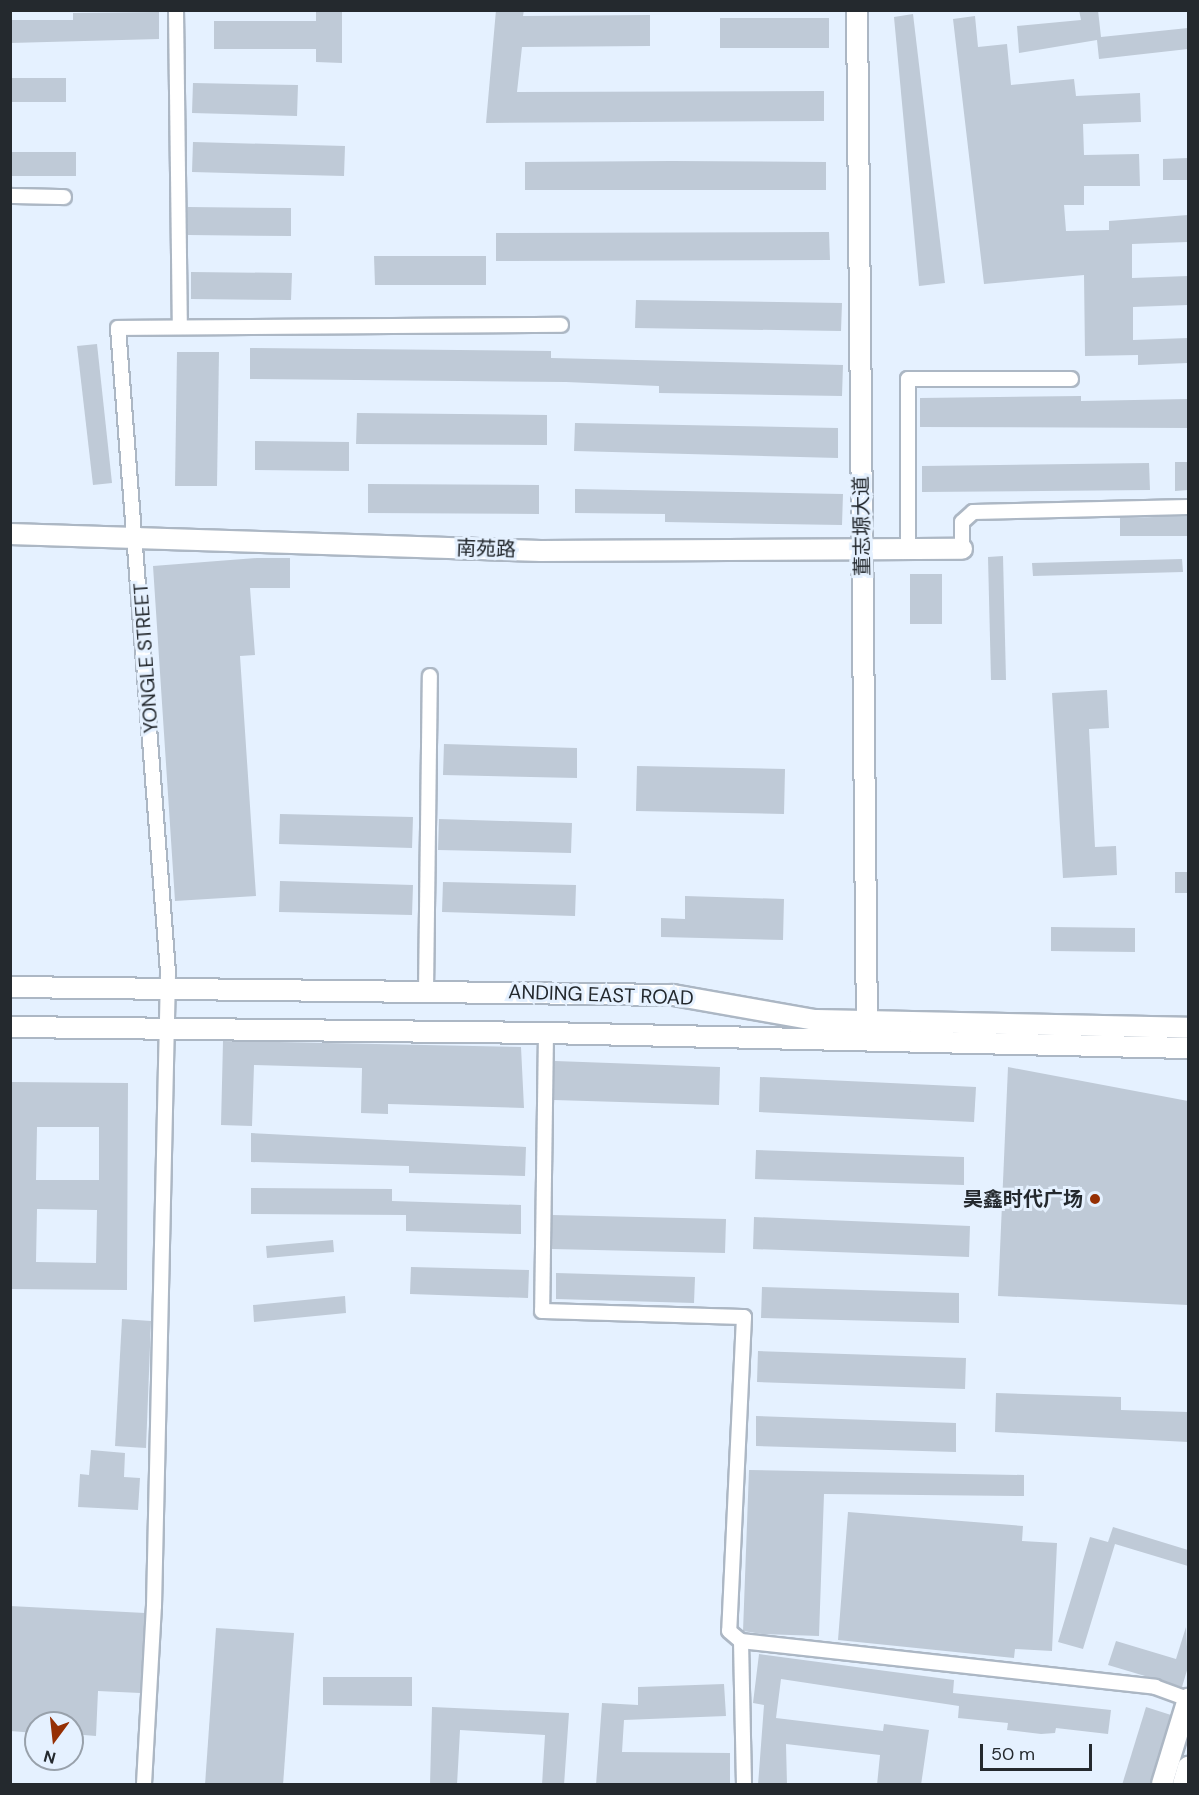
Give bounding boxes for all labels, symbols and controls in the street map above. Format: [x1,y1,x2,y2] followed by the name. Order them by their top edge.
[849,476,875,576] street label: 董志塬大道
[456,536,516,562] street label: 南苑路
[129,582,163,734] street label: YONGLE STREET
[508,980,694,1010] street label: ANDING EAST ROAD
[963,1187,1083,1211] place label: 昊鑫时代广场
[1088,1192,1102,1206] marker: 昊鑫时代广场
[24,1711,84,1771] north arrow
[983,1732,1096,1770] scale bar
[991,1742,1035,1766] text: 50 m
[41,1745,58,1769] text: N

